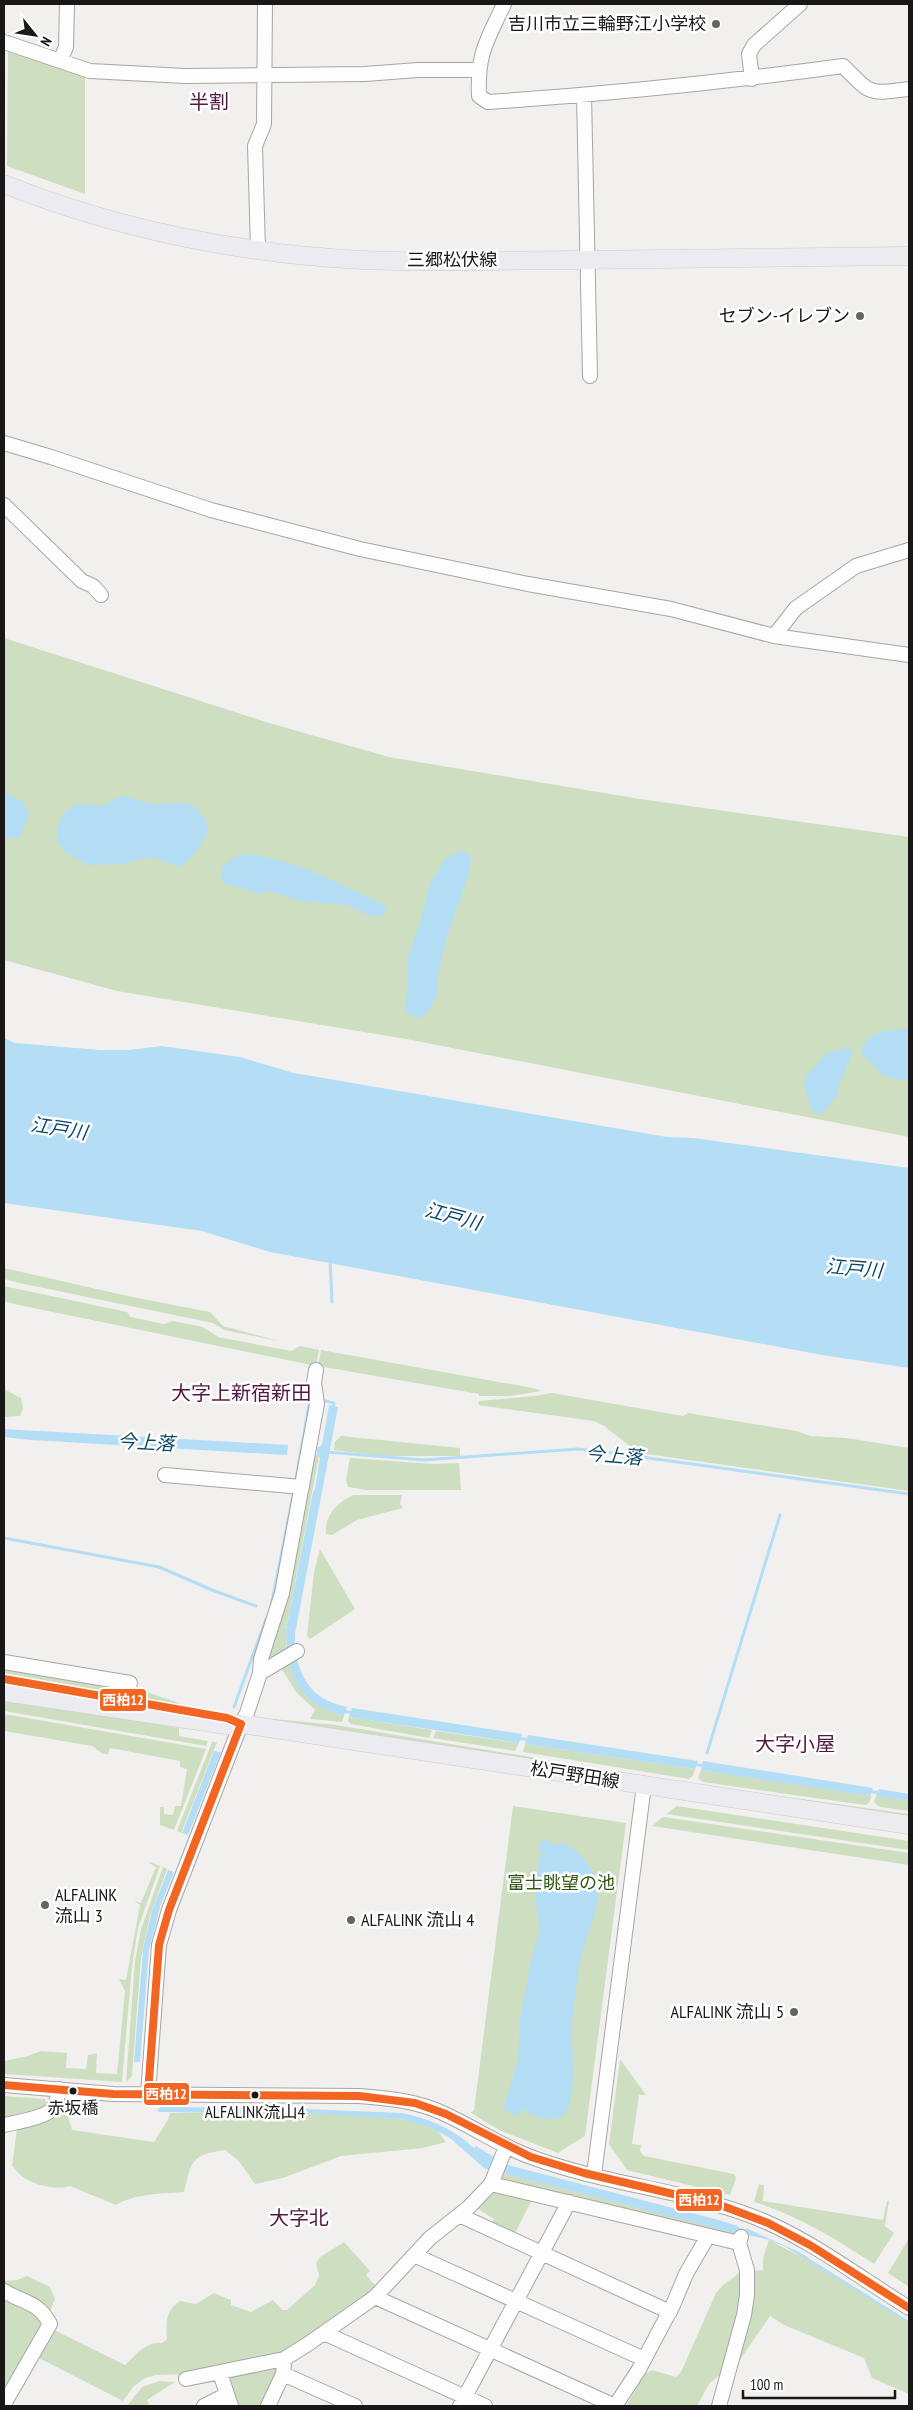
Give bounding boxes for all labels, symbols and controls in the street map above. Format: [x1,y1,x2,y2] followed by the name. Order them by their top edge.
[10,10,60,60] north arrow
[508,12,706,35] place label: 吉川市立三輪野江小学校
[710,18,722,30] marker: 吉川市立三輪野江小学校
[37,34,56,49] text: N
[189,89,229,115] district label: 半割
[407,248,497,271] street label: 三郷松伏線
[719,304,850,327] place label: セブン-イレブン
[854,310,866,322] marker: セブン-イレブン
[29,1112,91,1145] water label: 江戸川
[422,1197,486,1235] water label: 江戸川
[825,1254,885,1283] water label: 江戸川
[171,1380,311,1406] district label: 大字上新宿新田
[117,1429,178,1456] water label: 今上落
[585,1441,646,1470] water label: 今上落
[99,1688,147,1712] line badge: 西柏12
[102,1691,144,1709] text: 西柏12
[755,1731,835,1757] district label: 大字小屋
[529,1756,621,1793] street label: 松戸野田線
[507,1871,615,1894] park label: 富士眺望の池
[55,1883,117,1927] place label: ALFALINK 流山 3
[39,1899,51,1911] marker: ALFALINK 流山 3
[361,1908,474,1931] place label: ALFALINK 流山 4
[345,1914,357,1926] marker: ALFALINK 流山 4
[671,2000,784,2023] place label: ALFALINK 流山 5
[788,2006,800,2018] marker: ALFALINK 流山 5
[143,2082,190,2106] line badge: 西柏12
[145,2085,187,2103] text: 西柏12
[68,2086,78,2096] marker: 赤坂橋
[250,2090,260,2100] marker: ALFALINK流山4
[48,2097,99,2119] place label: 赤坂橋
[205,2101,306,2123] place label: ALFALINK流山4
[675,2188,723,2212] line badge: 西柏12
[678,2191,720,2209] text: 西柏12
[269,2205,329,2231] district label: 大字北
[743,2368,896,2400] scale bar
[750,2375,783,2394] text: 100 m

